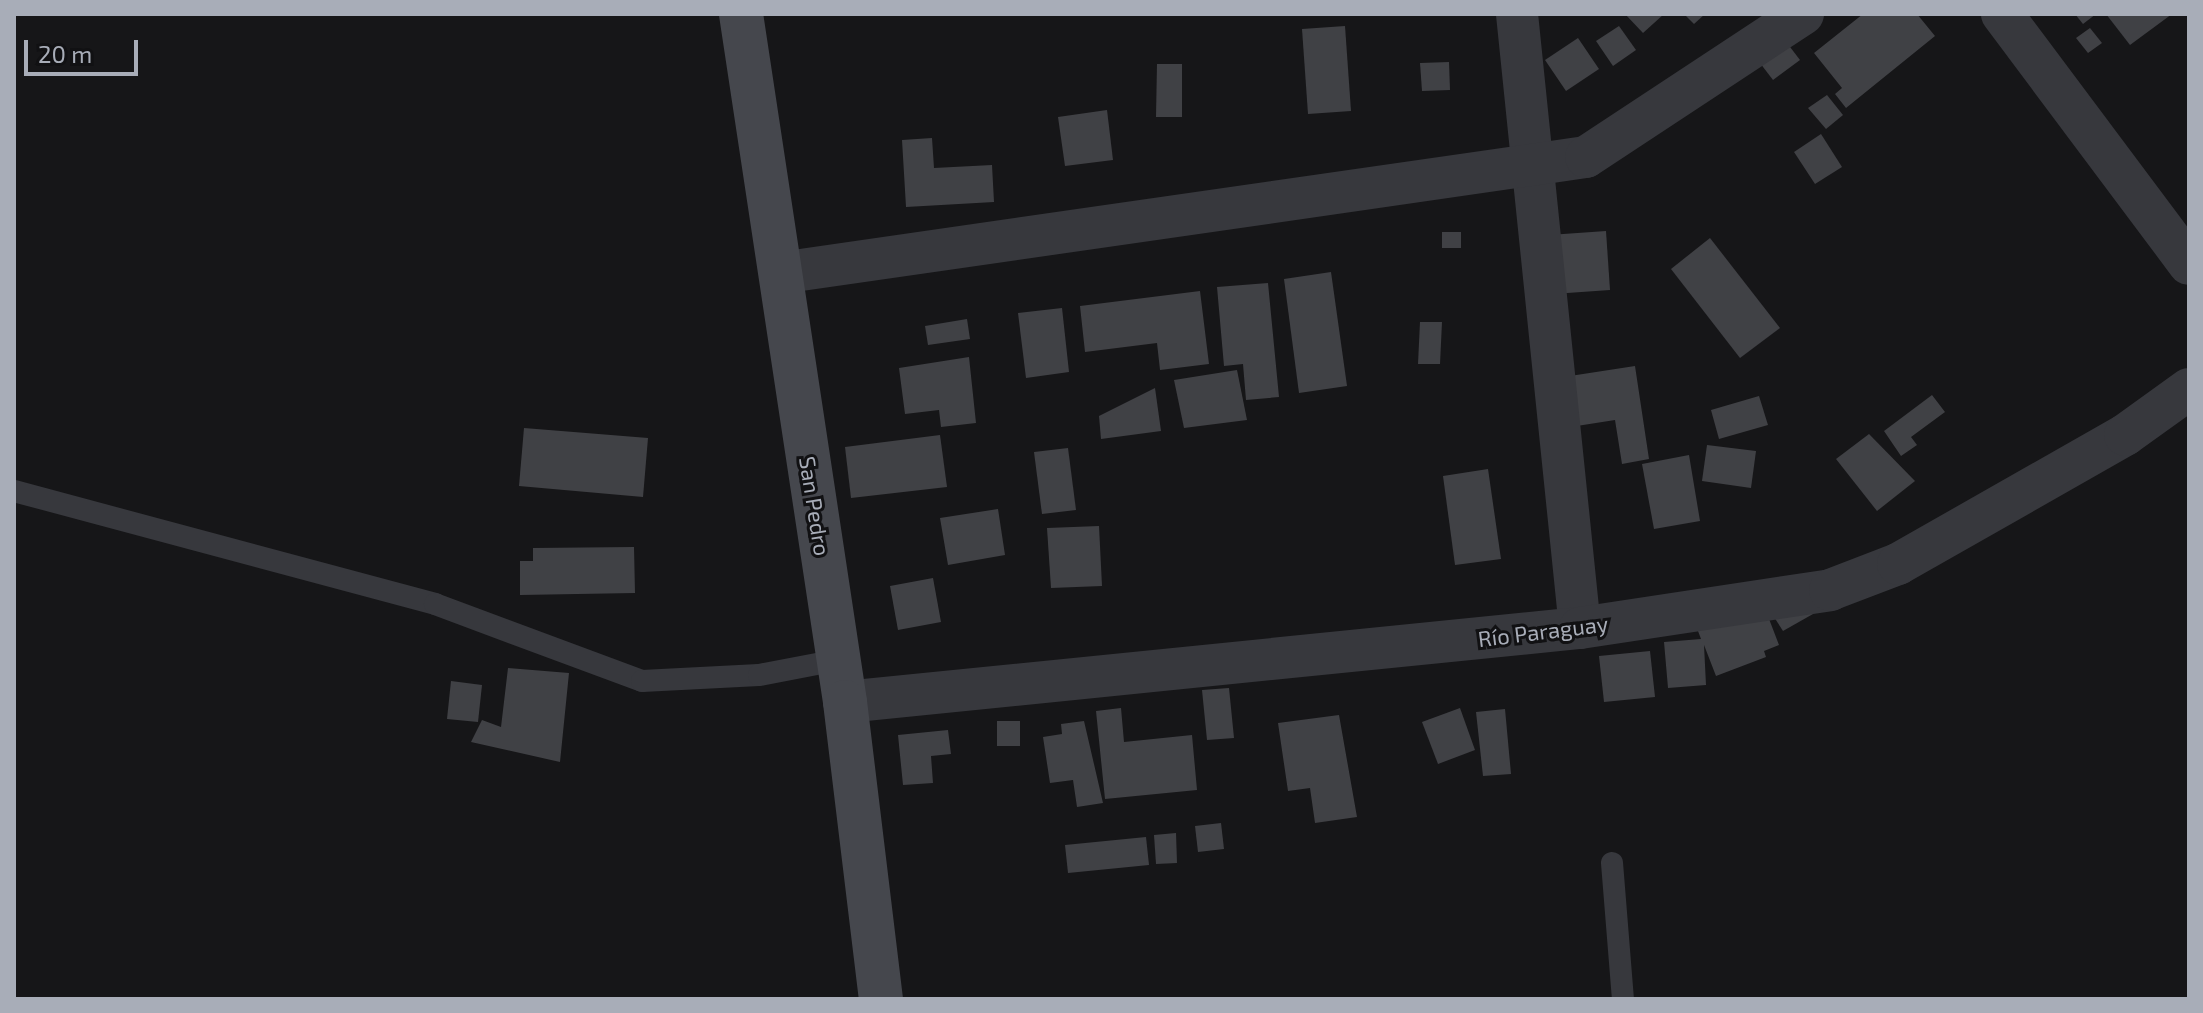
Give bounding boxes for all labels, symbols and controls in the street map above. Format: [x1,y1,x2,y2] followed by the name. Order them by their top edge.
[28,24,142,74] scale bar
[38,39,92,68] text: 20 m
[794,454,836,558] street label: San Pedro
[1476,610,1610,652] street label: Río Paraguay

